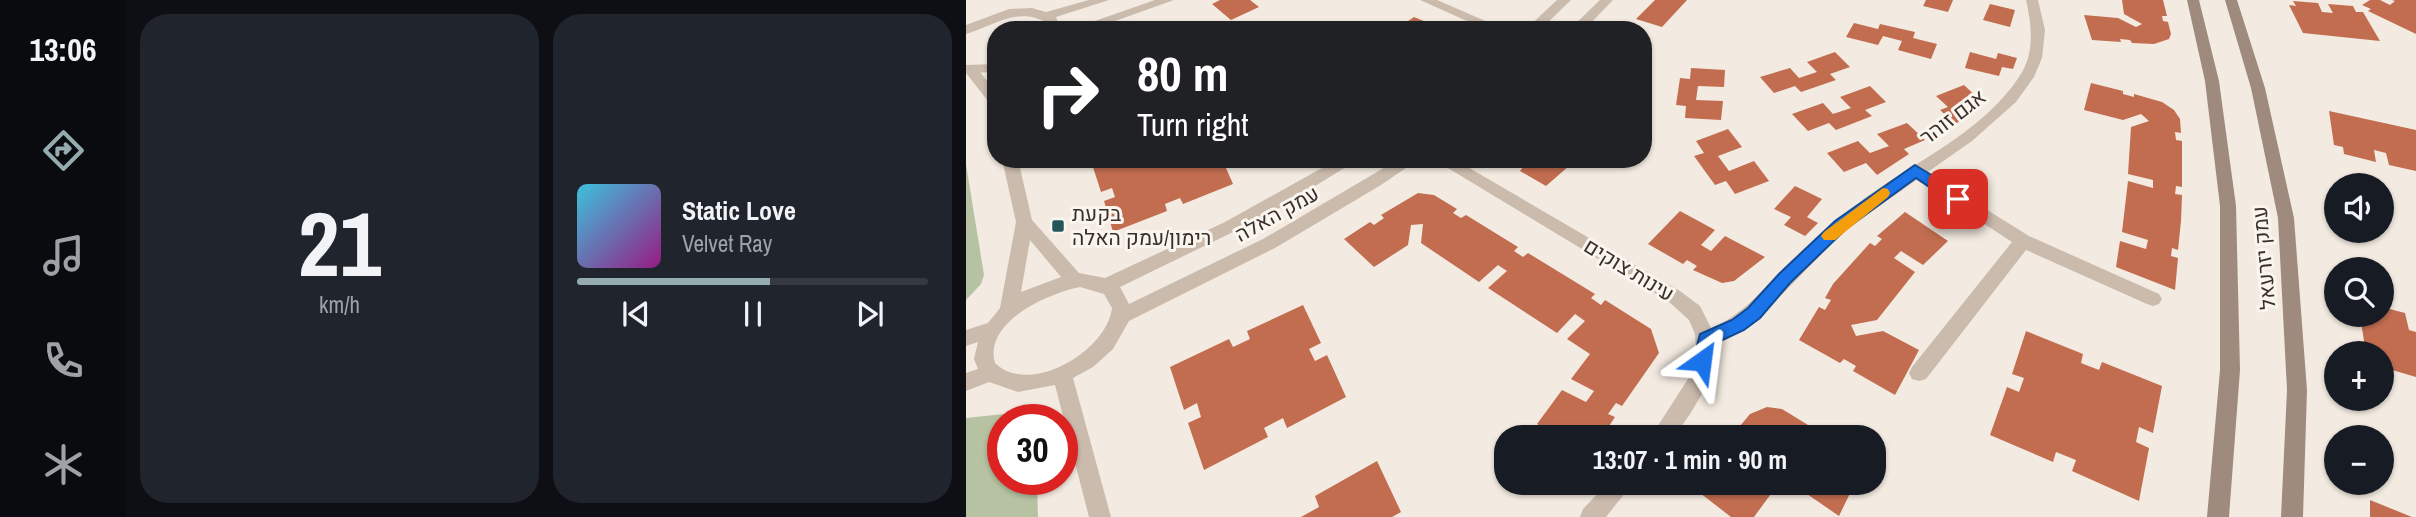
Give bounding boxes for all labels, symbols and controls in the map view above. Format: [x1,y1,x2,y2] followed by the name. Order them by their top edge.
[29,28,97,71] text: 13:06
[1137,40,1229,106] text: 80 m
[1022,49,1113,140] icon: right
[1914,82,1992,151] street label: אגם זוהר
[1137,103,1249,146] text: Turn right
[39,126,88,175] icon: directions
[1928,169,1988,229] pin
[2324,173,2394,495] map controls
[2324,173,2394,243] button: sound
[1229,179,1324,249] street label: עמק האלה
[1939,180,1977,218] icon: arrive
[298,182,381,304] text: 21
[682,193,796,228] text: Static Love
[1072,199,1211,252] place label: בקעת רימון/עמק האלה
[2245,205,2282,311] street label: עמק יזרעאל
[1050,218,1066,234] marker: בקעת רימון/עמק האלה
[682,228,772,259] text: Velvet Ray
[39,231,88,280] icon: music
[1579,231,1680,308] street label: עינות צוקים
[2324,257,2394,327] button: search
[319,289,360,320] text: km/h
[617,295,655,333] icon: previous
[734,295,772,333] icon: pause
[851,295,889,333] icon: next
[1665,324,1739,398] position arrow
[39,336,88,385] icon: phone
[2324,341,2394,411] button: +
[987,404,1078,495] speed limit sign: 30
[2324,425,2394,495] button: −
[39,440,88,489] icon: climate
[1593,442,1787,477] text: 13:07 · 1 min · 90 m

